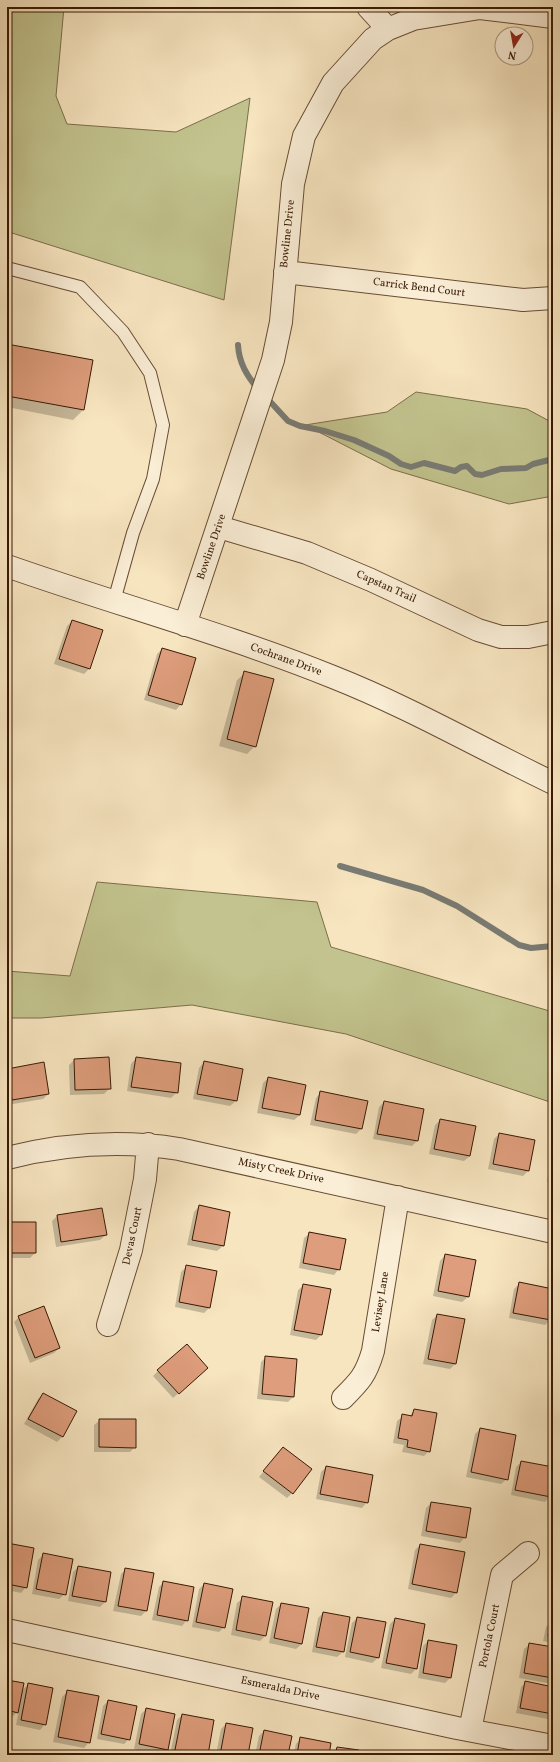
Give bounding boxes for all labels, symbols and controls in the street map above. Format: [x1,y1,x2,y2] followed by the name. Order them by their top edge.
[494,26,534,66] north arrow
[507,46,518,62] text: N
[277,199,299,269] street label: Bowline Drive
[372,275,466,301] street label: Carrick Bend Court
[194,512,230,582] street label: Bowline Drive
[354,567,418,607] street label: Capstan Trail
[248,640,324,680] street label: Cochrane Drive
[237,1155,325,1187] street label: Misty Creek Drive
[120,1205,147,1266] street label: Devas Court
[369,1270,393,1334] street label: Levisey Lane
[476,1603,504,1669] street label: Portola Court
[239,1673,321,1705] street label: Esmeralda Drive

